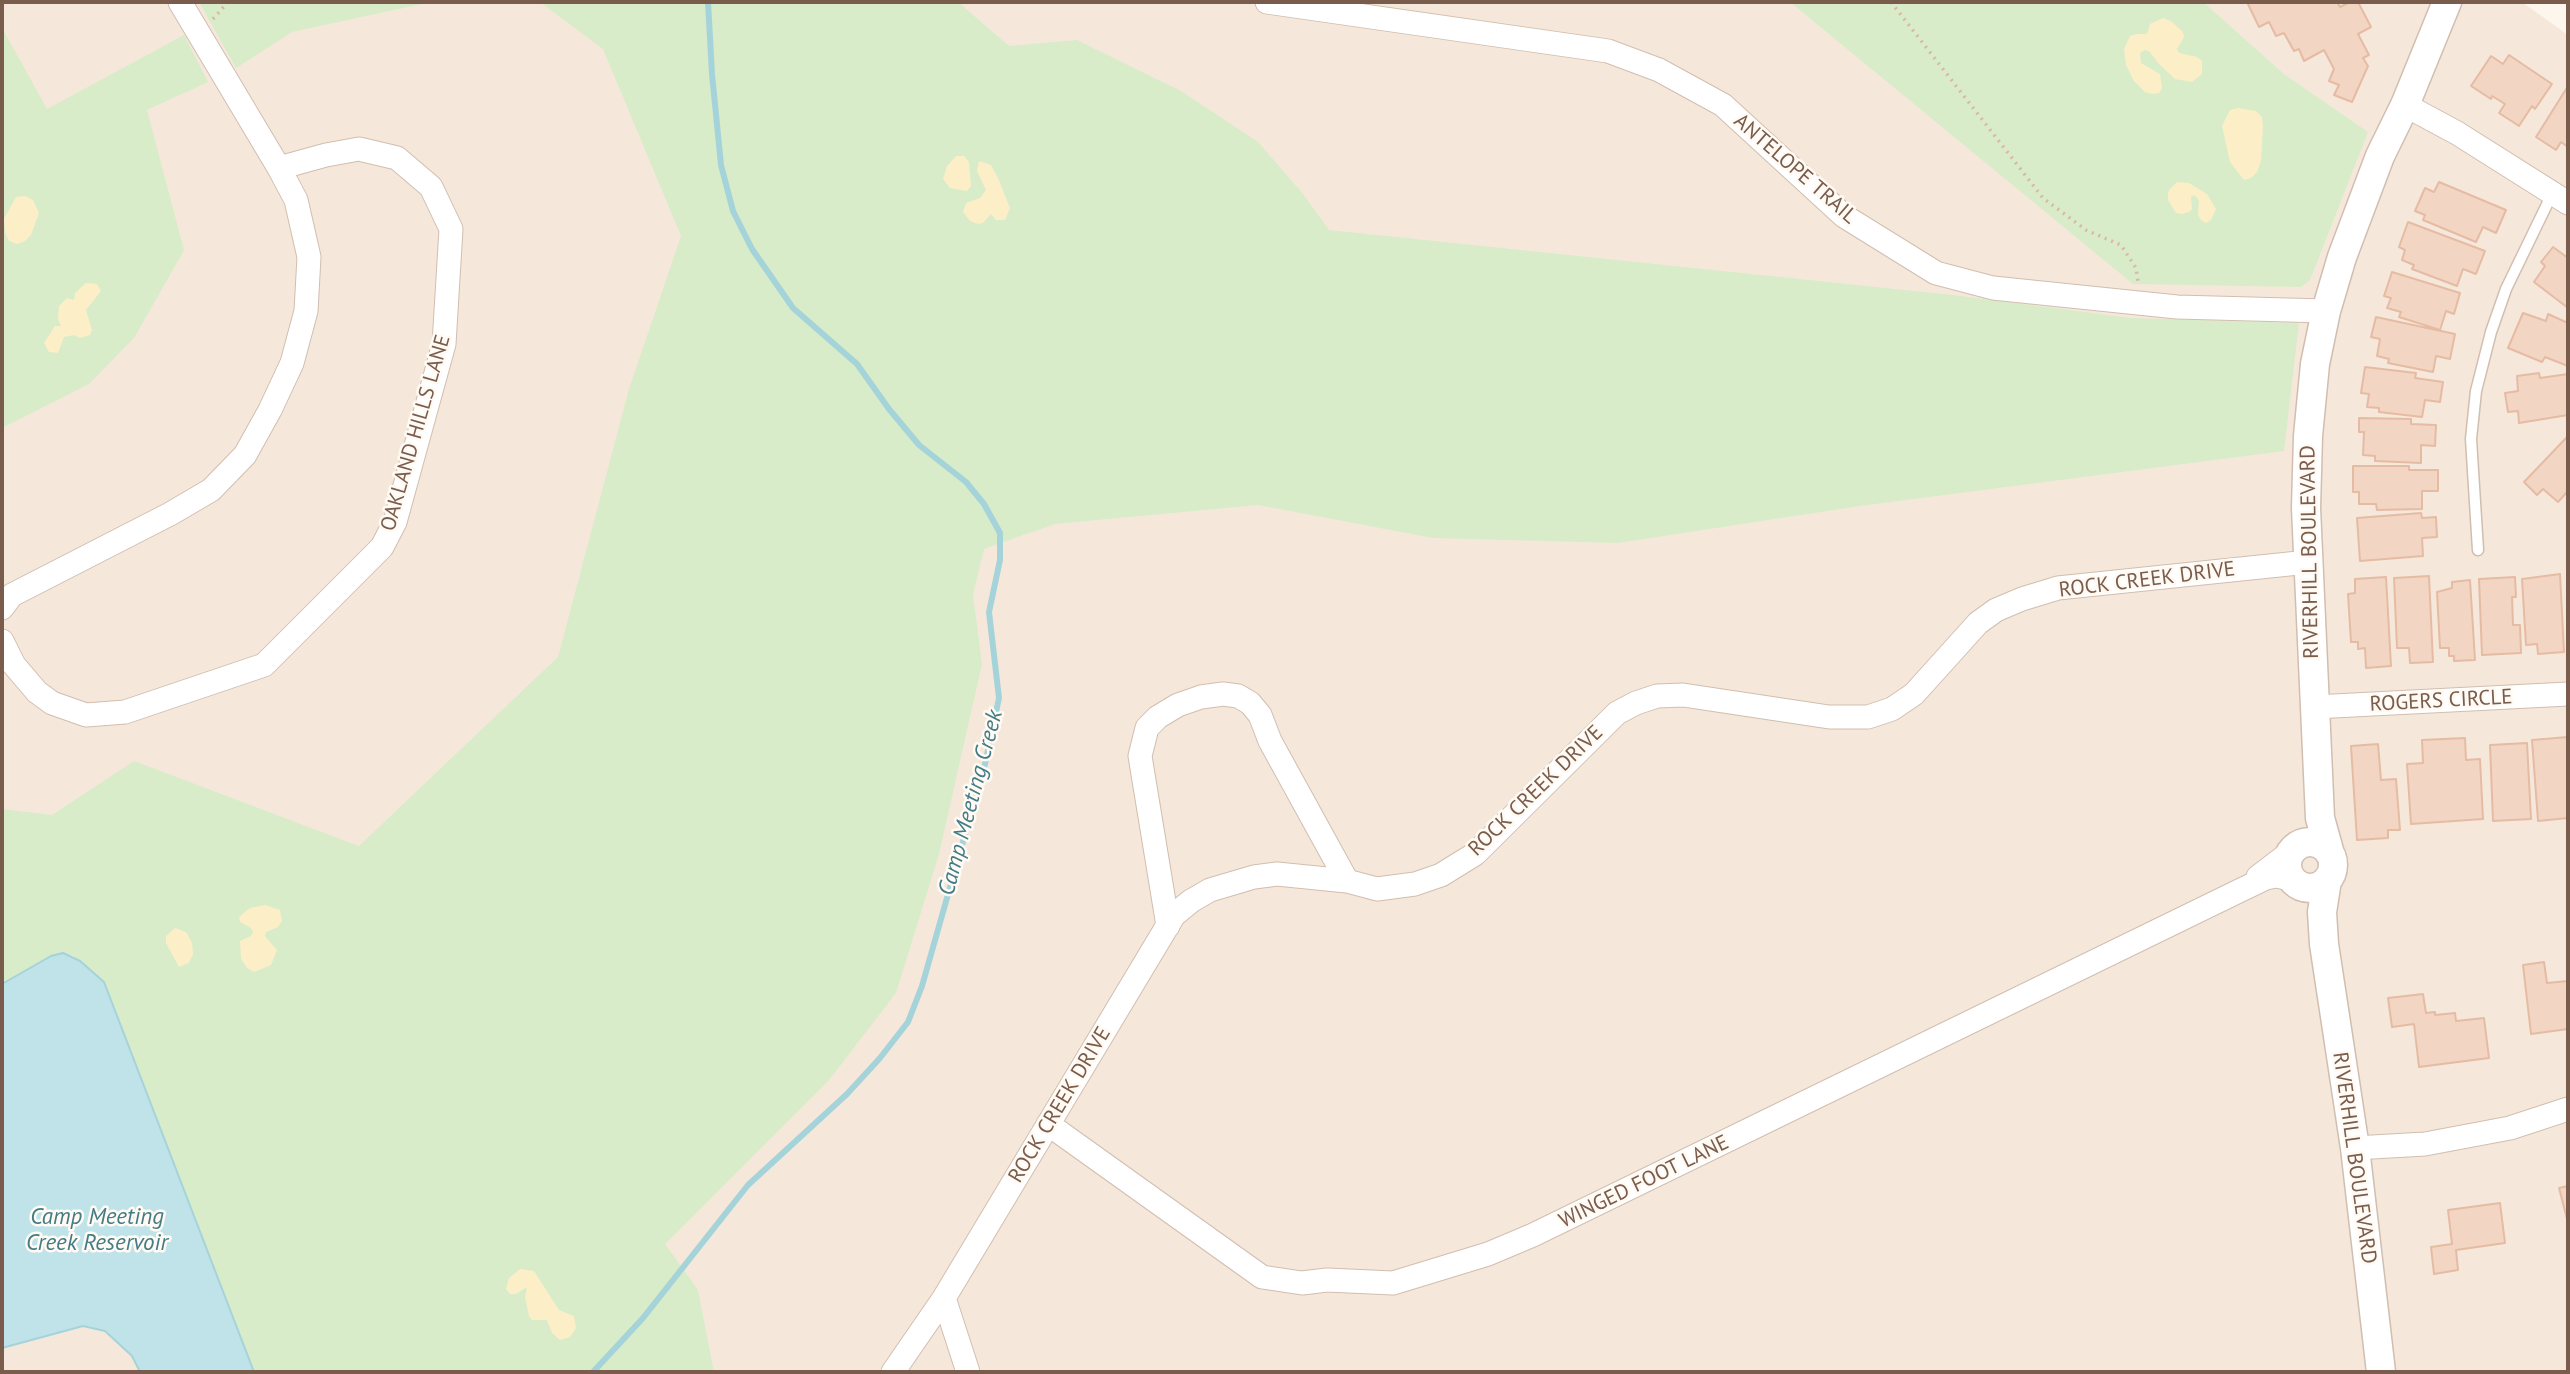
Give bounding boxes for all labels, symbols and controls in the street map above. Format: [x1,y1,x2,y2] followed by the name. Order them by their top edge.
[1728,109,1862,229] street label: ANTELOPE TRAIL
[376,332,456,534] street label: OAKLAND HILLS LANE
[2296,445,2324,659] street label: RIVERHILL BOULEVARD
[2057,557,2237,603] street label: ROCK CREEK DRIVE
[2369,685,2513,717] street label: ROGERS CIRCLE
[933,707,1009,899] water label: Camp Meeting Creek
[1463,720,1609,862] street label: ROCK CREEK DRIVE
[1004,1023,1116,1187] street label: ROCK CREEK DRIVE
[2327,1050,2381,1266] street label: RIVERHILL BOULEVARD
[1555,1130,1733,1234] street label: WINGED FOOT LANE
[26,1203,168,1257] water label: Camp Meeting Creek Reservoir

